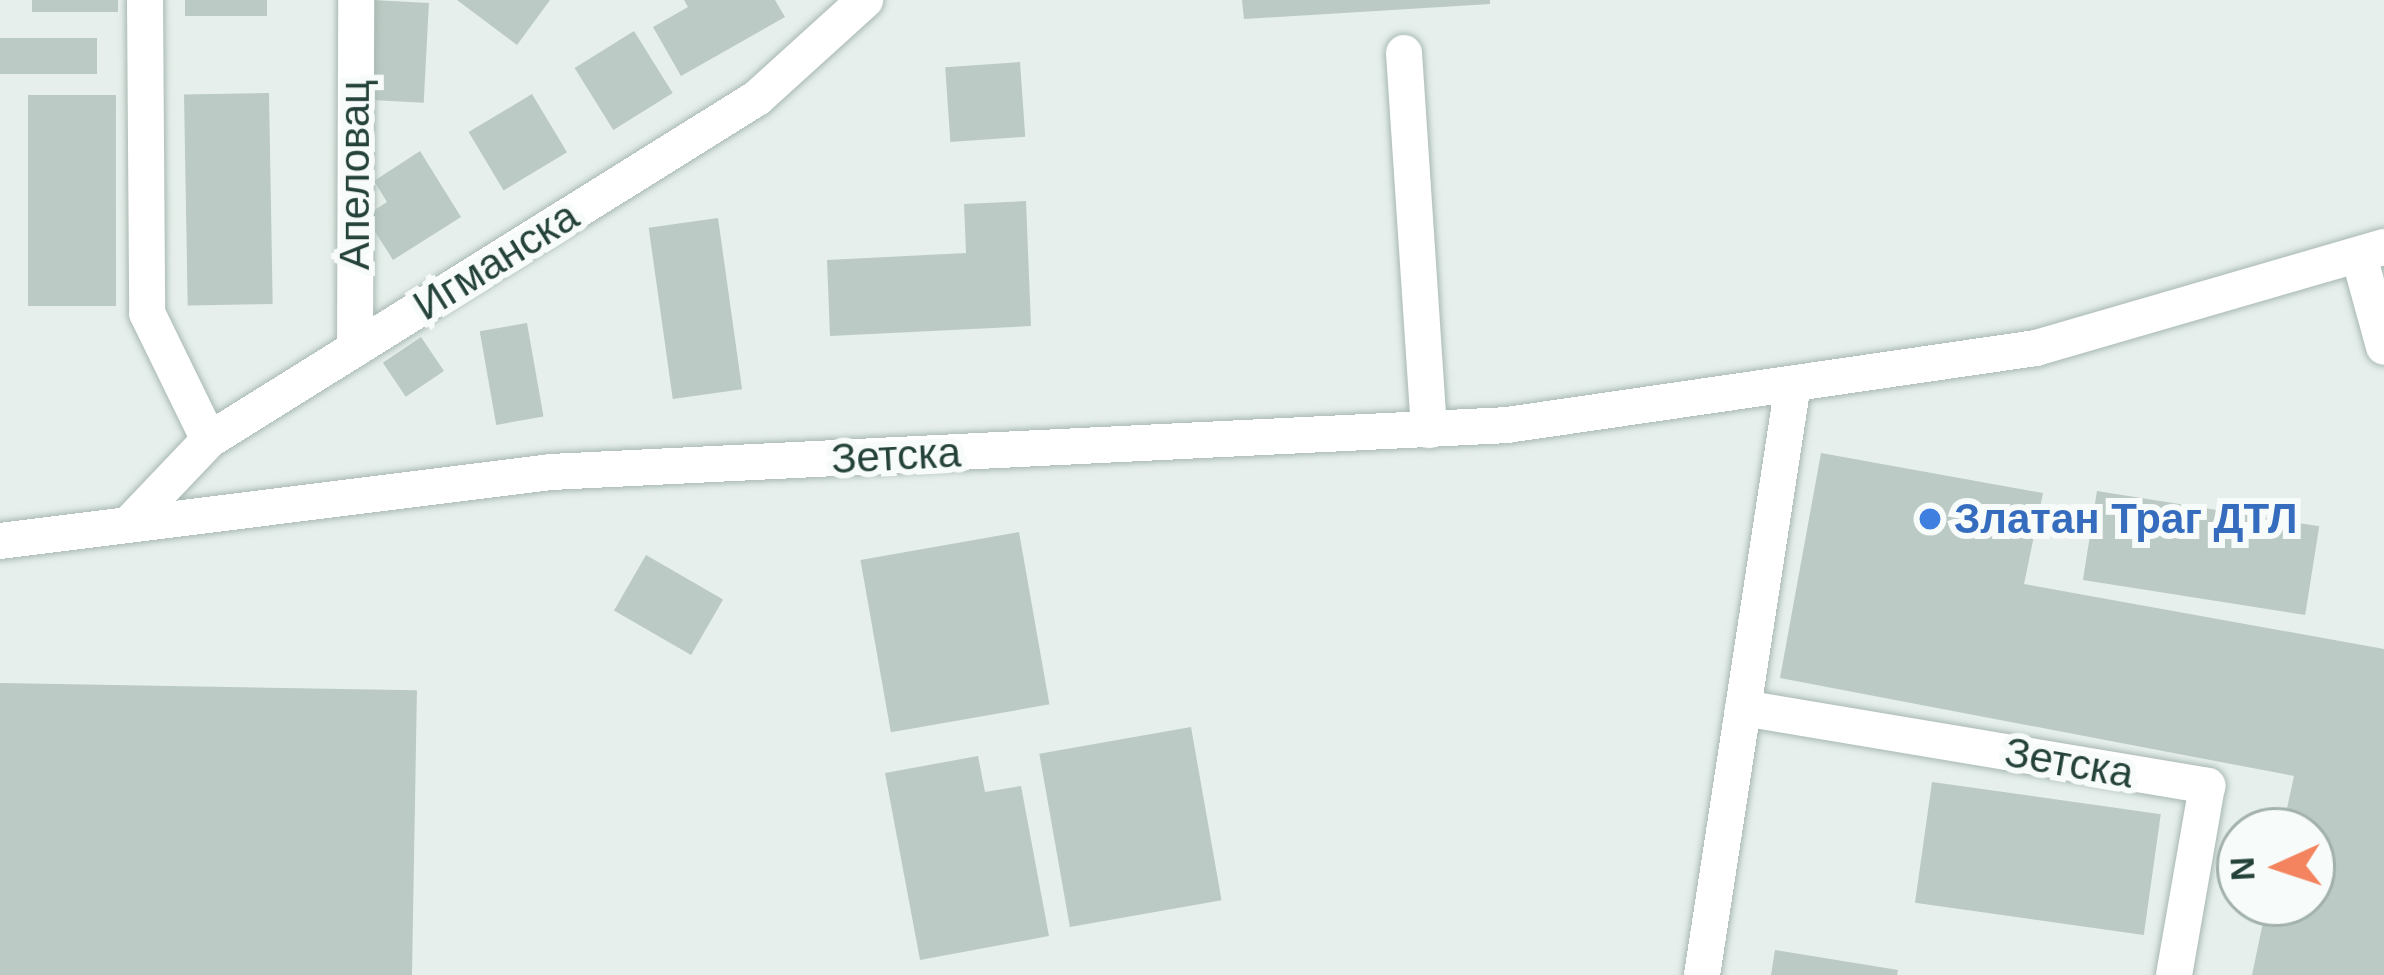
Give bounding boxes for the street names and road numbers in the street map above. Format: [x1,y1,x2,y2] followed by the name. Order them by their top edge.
[330,80,380,270] street label: Апеловац
[404,191,588,331] street label: Игманска
[830,427,962,485] street label: Зетска
[2001,727,2137,799] street label: Зетска

